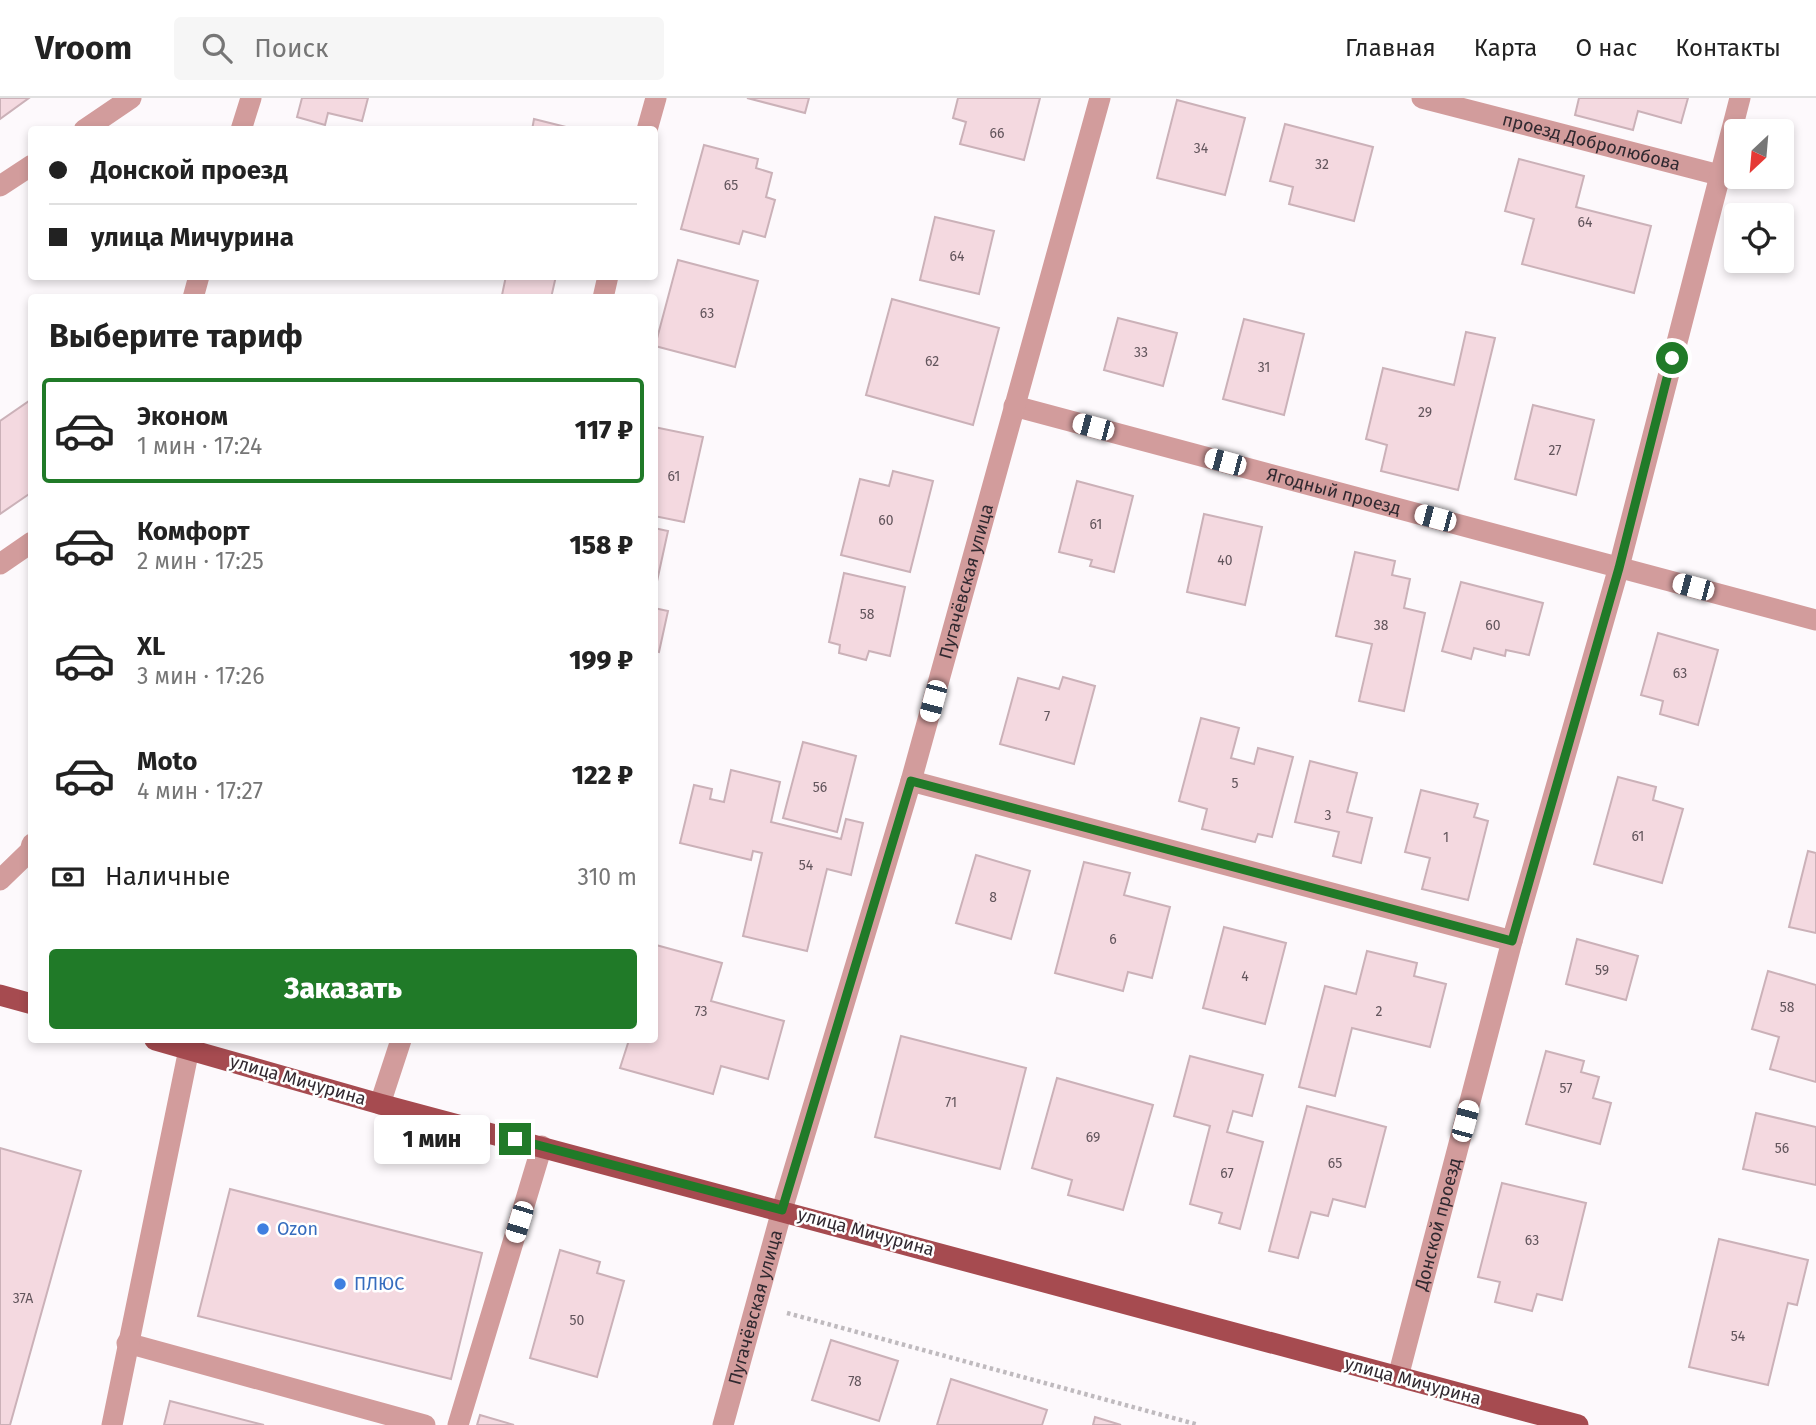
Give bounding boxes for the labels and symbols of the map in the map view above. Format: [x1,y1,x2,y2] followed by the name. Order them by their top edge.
[1500,108,1683,176] street label: проезд Добролюбова
[1724,119,1794,189] north arrow
[990,125,1004,142] house number: 66
[1194,140,1209,157] house number: 34
[1315,156,1329,173] house number: 32
[724,177,738,194] house number: 65
[1578,214,1593,231] house number: 64
[950,248,965,265] house number: 64
[700,305,714,322] house number: 63
[1656,342,1688,374] route start
[1134,344,1148,361] house number: 33
[925,353,939,370] house number: 62
[1258,359,1270,376] house number: 31
[1418,404,1432,421] house number: 29
[1070,411,1117,443] car
[1548,442,1562,459] house number: 27
[1202,446,1249,478] car
[1264,463,1403,520] street label: Ягодный проезд
[668,468,680,485] house number: 61
[934,501,998,661] street label: Пугачёвская улица
[1412,502,1459,534] car
[878,512,894,529] house number: 60
[1090,516,1102,533] house number: 61
[1217,552,1233,569] house number: 40
[1670,571,1717,603] car
[860,606,875,623] house number: 58
[1374,617,1389,634] house number: 38
[1485,617,1501,634] house number: 60
[1673,665,1687,682] house number: 63
[918,678,949,724] car
[1044,708,1050,725] house number: 7
[1231,775,1239,792] house number: 5
[813,779,827,796] house number: 56
[1325,807,1332,824] house number: 3
[1632,828,1644,845] house number: 61
[1443,829,1449,846] house number: 1
[799,857,814,874] house number: 54
[989,889,997,906] house number: 8
[1109,931,1117,948] house number: 6
[1595,962,1609,979] house number: 59
[1241,968,1249,985] house number: 4
[1780,999,1795,1016] house number: 58
[694,1003,708,1020] house number: 73
[1376,1003,1383,1020] house number: 2
[227,1050,369,1110] street label: улица Мичурина
[1560,1080,1572,1097] house number: 57
[945,1094,957,1111] house number: 71
[1450,1098,1481,1144] car
[375,1114,490,1164] callout: 1 мин
[499,1123,531,1155] route end
[1086,1129,1100,1146] house number: 69
[1775,1140,1789,1157] house number: 56
[1328,1155,1342,1172] house number: 65
[1410,1155,1466,1294] street label: Донской проезд
[1220,1165,1234,1182] house number: 67
[503,1199,536,1245] car
[795,1203,937,1261] street label: улица Мичурина
[277,1218,318,1240] place label: Ozon
[255,1221,271,1237] marker: Ozon
[724,1227,787,1387] street label: Пугачёвская улица
[1525,1232,1539,1249] house number: 63
[354,1273,404,1295] place label: ПЛЮС
[332,1276,348,1292] marker: ПЛЮС
[13,1290,33,1307] house number: 37А
[570,1312,585,1329] house number: 50
[1731,1328,1746,1345] house number: 54
[1342,1352,1484,1410] street label: улица Мичурина
[848,1373,862,1390] house number: 78

